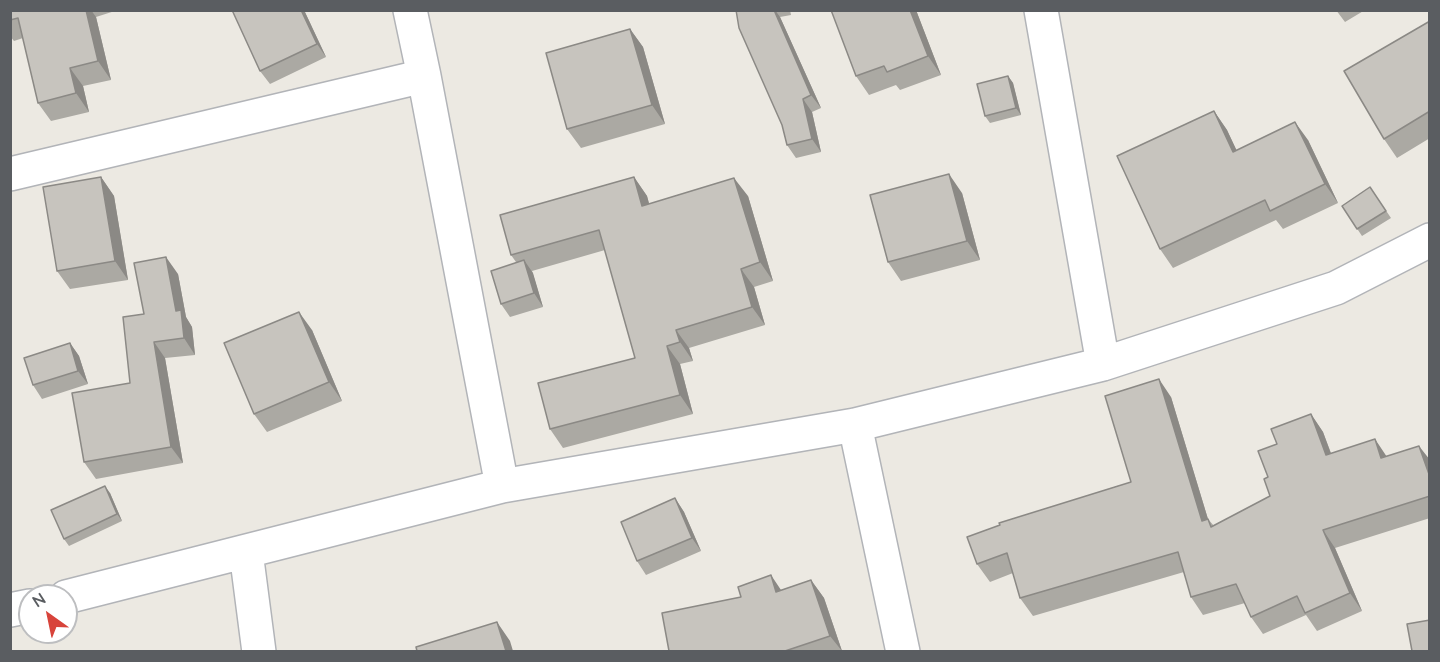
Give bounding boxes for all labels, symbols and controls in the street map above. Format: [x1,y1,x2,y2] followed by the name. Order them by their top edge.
[18,584,78,644] north arrow
[28,588,50,613] text: N

